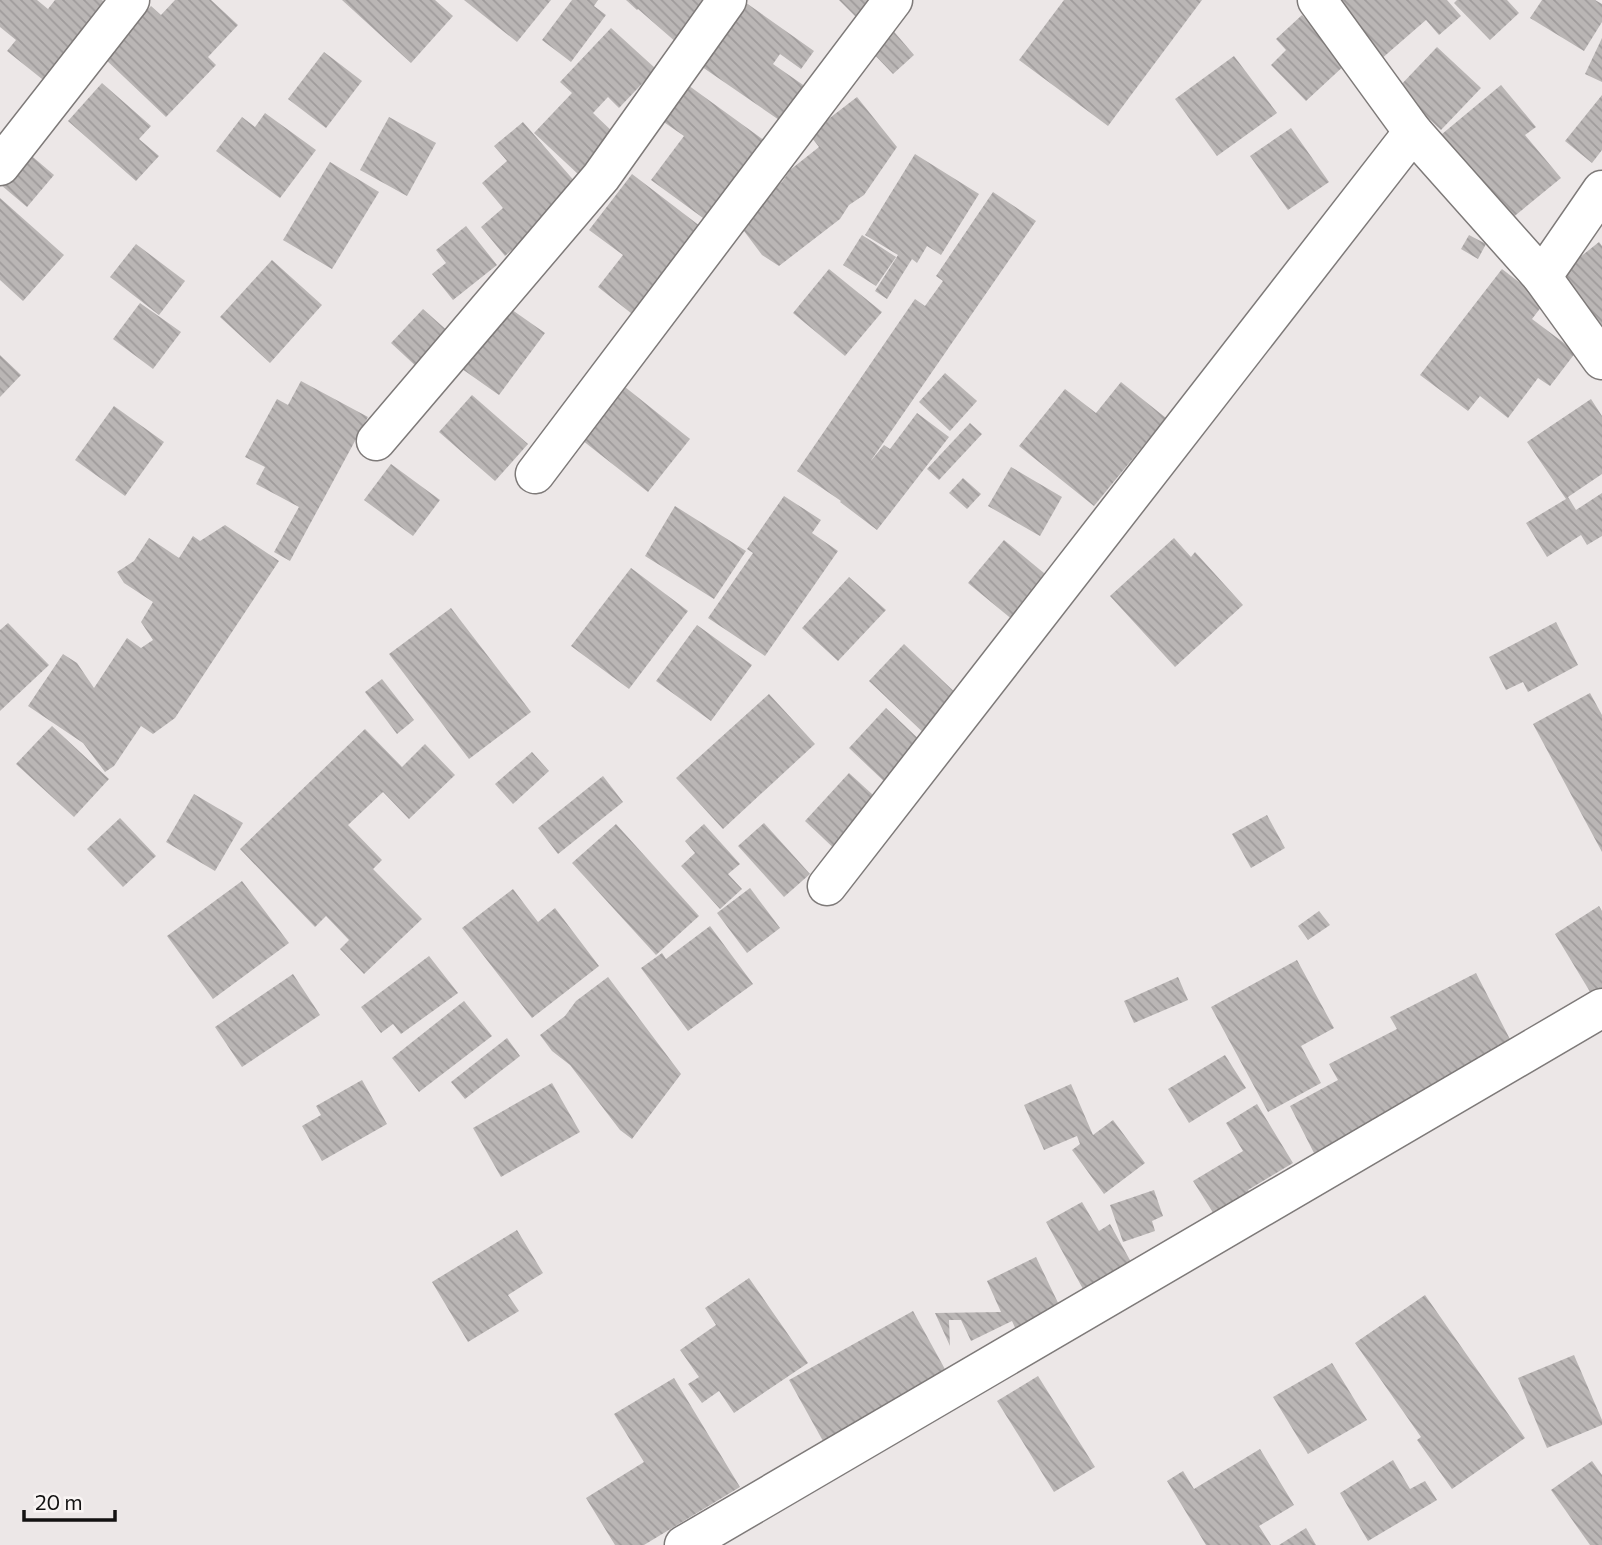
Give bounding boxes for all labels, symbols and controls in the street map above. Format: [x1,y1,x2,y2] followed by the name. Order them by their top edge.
[24,1478,116,1522] scale bar
[35,1489,83,1514] text: 20 m

